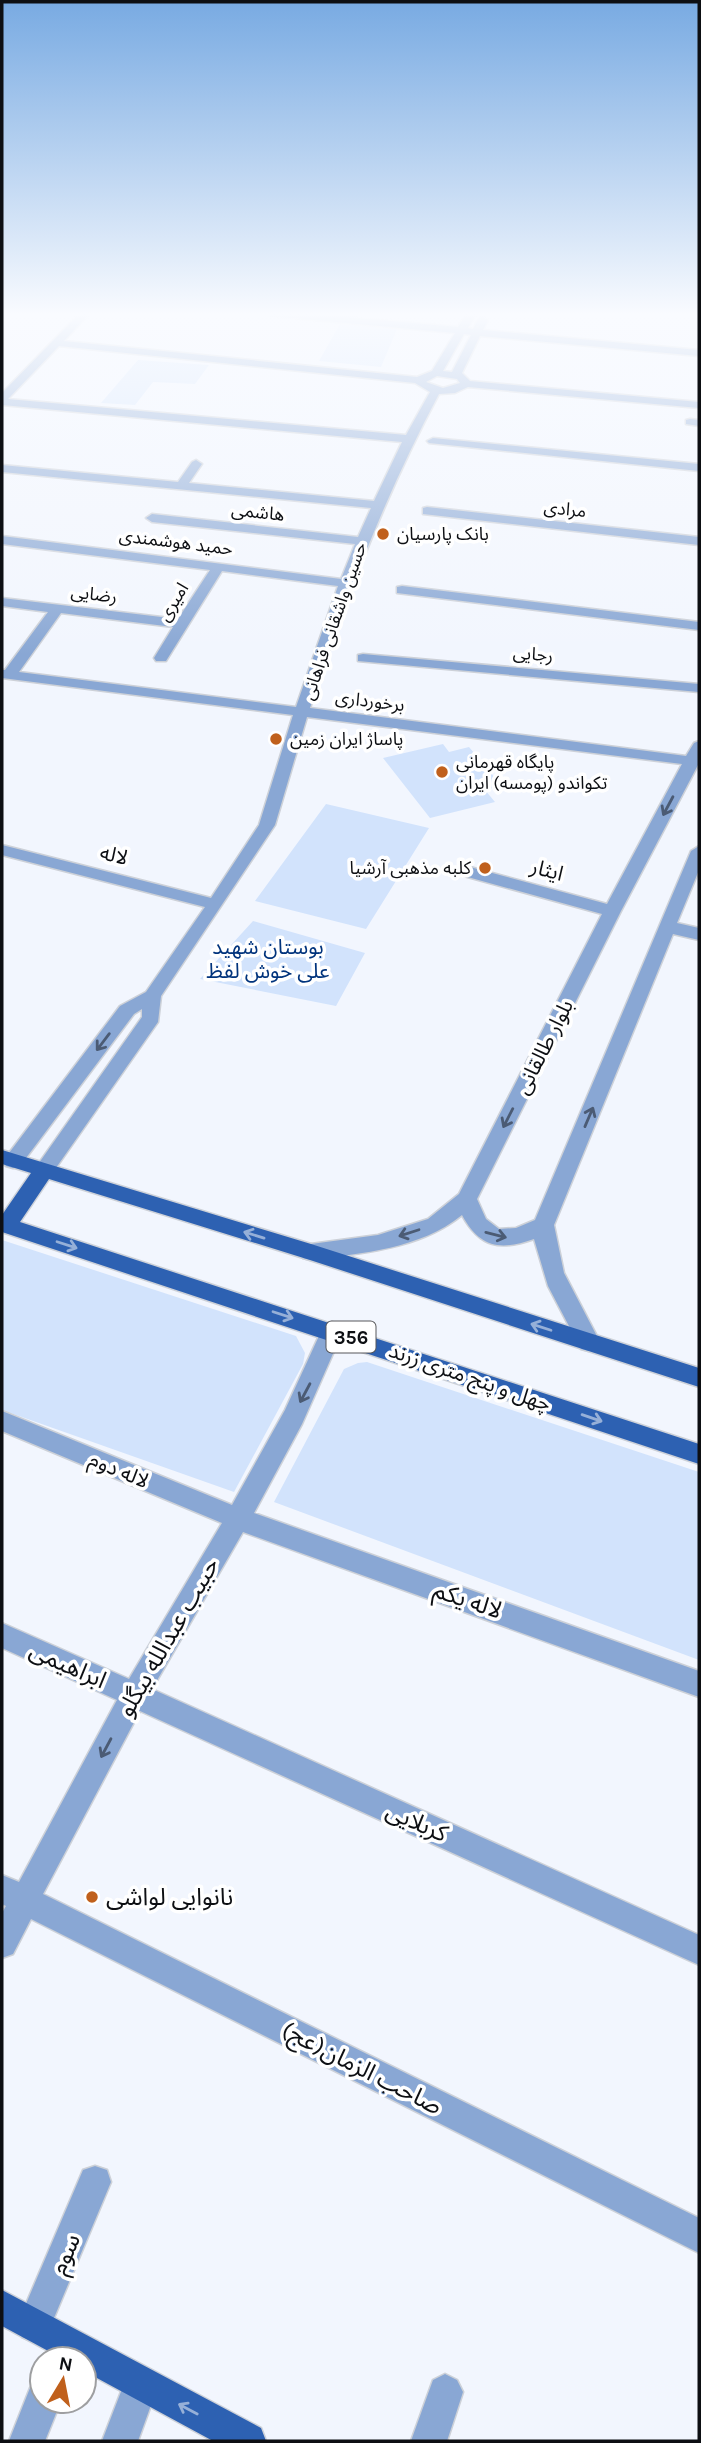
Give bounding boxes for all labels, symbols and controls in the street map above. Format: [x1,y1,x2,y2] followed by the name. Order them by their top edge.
[543,496,587,522] street label: مرادی
[230,498,286,526] street label: هاشمی
[397,523,489,545] place label: بانک پارسیان
[118,524,234,560] street label: حمید هوشمندی
[375,526,391,542] marker: بانک پارسیان
[297,539,371,703] street label: حسین واشقانی فراهانی
[153,579,193,625] street label: امیری
[70,580,118,608] street label: رضایی
[512,641,554,667] street label: رجایی
[334,686,406,716] street label: برخورداری
[290,728,403,750] place label: پاساژ ایران زمین
[268,731,284,747] marker: پاساژ ایران زمین
[456,751,607,794] place label: پایگاه قهرمانی تکواندو (پومسه) ایران
[434,764,450,780] marker: پایگاه قهرمانی تکواندو (پومسه) ایران
[661,796,675,816] one-way arrow
[98,840,130,870] street label: لاله
[527,854,566,886] street label: ایثار
[350,857,472,879] place label: کلبه مذهبی آرشیا
[477,860,493,876] marker: کلبه مذهبی آرشیا
[206,935,330,983] park label: بوستان شهید علی خوش لفظ
[510,996,578,1098] street label: بلوار طالقانی
[96,1032,111,1050] one-way arrow
[500,1107,514,1128] one-way arrow
[583,1107,596,1128] one-way arrow
[244,1227,266,1240] one-way arrow
[399,1228,421,1240] one-way arrow
[484,1229,507,1242] one-way arrow
[55,1240,77,1252] one-way arrow
[272,1309,294,1322] one-way arrow
[530,1319,552,1332] one-way arrow
[326,1322,376,1352] road number: 356
[385,1338,554,1419] street label: چهل و پنج متری زرند
[297,1382,311,1403] one-way arrow
[580,1413,602,1425] one-way arrow
[84,1447,152,1497] street label: لاله دوم
[111,1553,225,1721] street label: حبیب عبدالله بیگلو
[429,1575,506,1628] street label: لاله یکم
[25,1636,111,1694] street label: ابراهیمی
[98,1737,112,1758] one-way arrow
[382,1796,453,1848] street label: کربلایی
[106,1883,233,1911] place label: نانوایی لواشی
[84,1889,100,1905] marker: نانوایی لواشی
[276,2016,447,2123] street label: صاحب الزمان(عج)
[44,2229,90,2280] street label: سوم
[28,2345,98,2415] north arrow
[57,2352,74,2376] text: N
[178,2402,199,2415] one-way arrow

